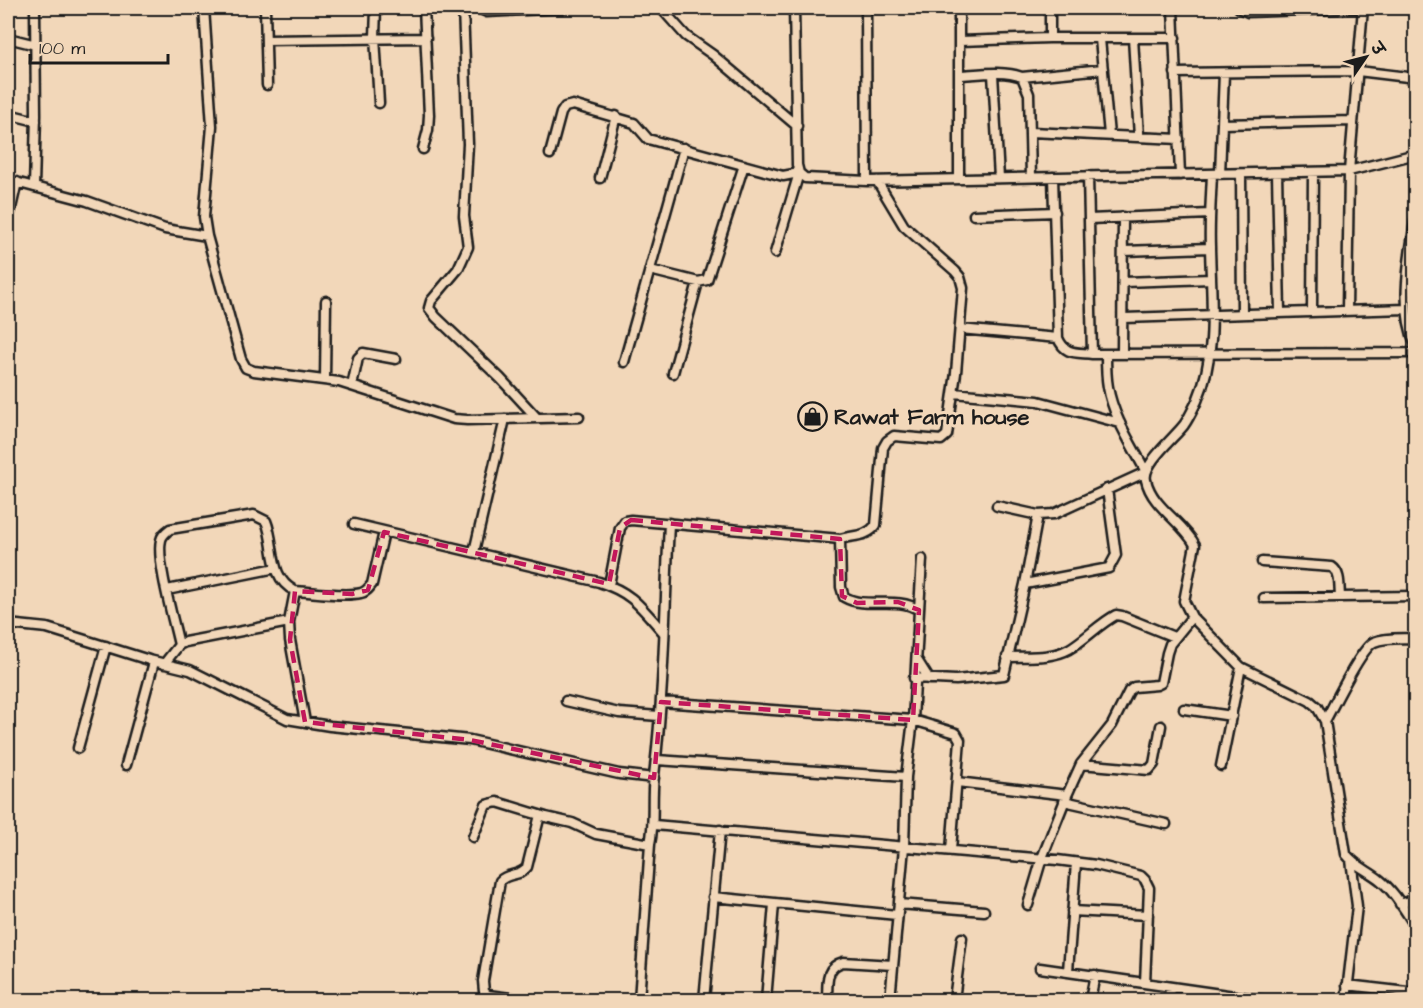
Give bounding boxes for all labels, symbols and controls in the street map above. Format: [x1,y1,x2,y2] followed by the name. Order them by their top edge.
[30,27,168,65] scale bar
[1336,27,1396,87] north arrow
[39,36,85,61] text: 100 m
[1364,37,1390,61] text: उ
[797,400,829,432] shop icon: Rawat Farm house
[834,402,1030,433] place label: Rawat Farm house

